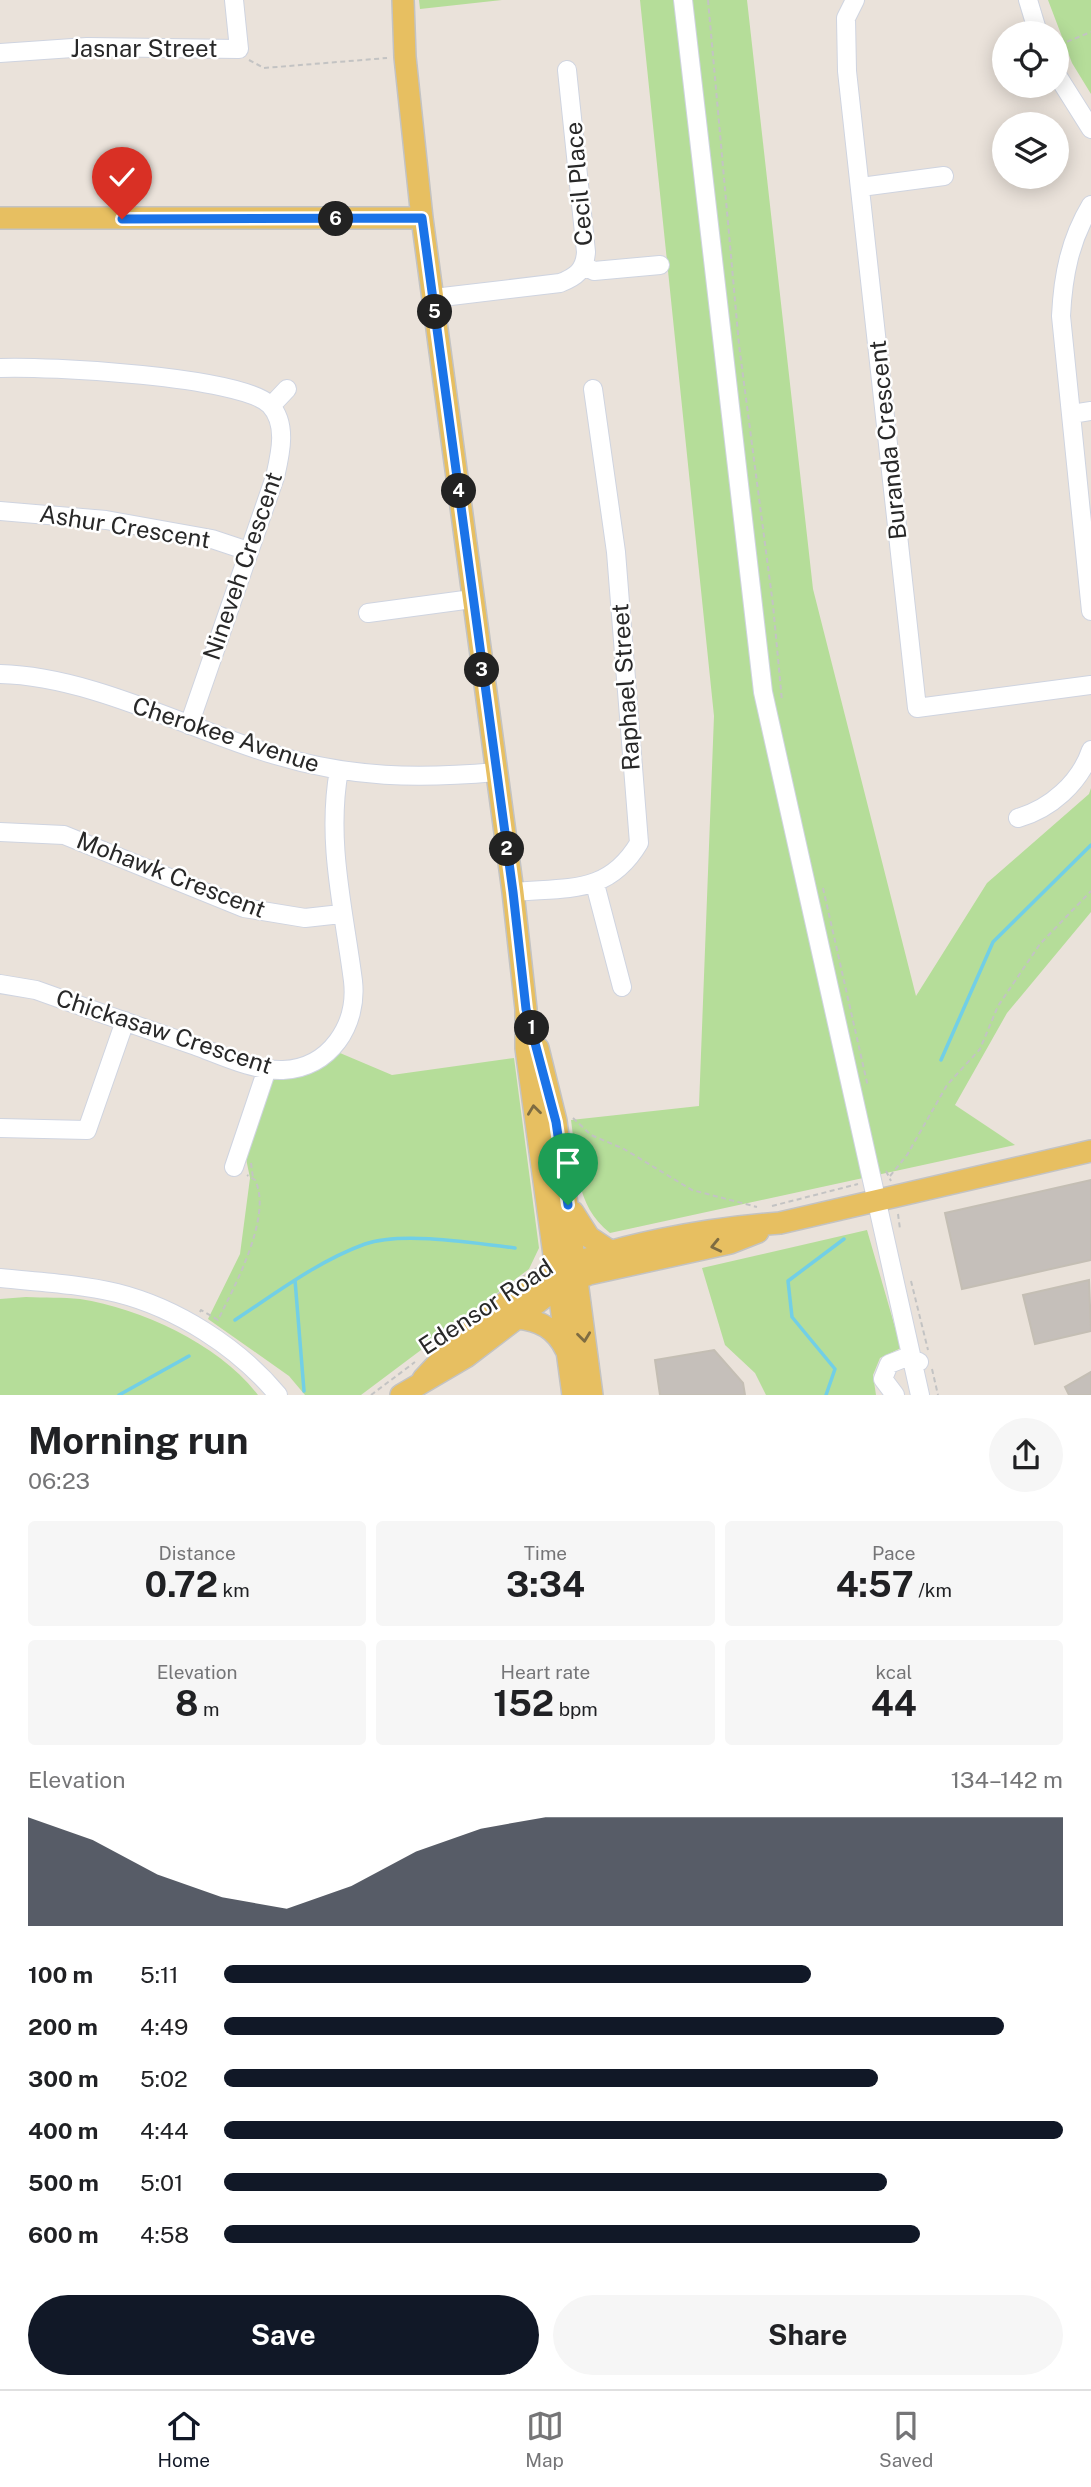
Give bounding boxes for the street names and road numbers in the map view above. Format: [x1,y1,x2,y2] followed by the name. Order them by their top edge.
[70,34,218,62] street label: Jasnar Street
[559,121,597,247] street label: Cecil Place
[863,339,911,541] street label: Buranda Crescent
[197,468,287,663] street label: Nineveh Crescent
[38,499,213,553] street label: Ashur Crescent
[605,603,645,772] street label: Raphael Street
[129,691,323,777] street label: Cherokee Avenue
[73,825,270,923] street label: Mohawk Crescent
[53,983,276,1079] street label: Chickasaw Crescent
[413,1252,558,1360] street label: Edensor Road

